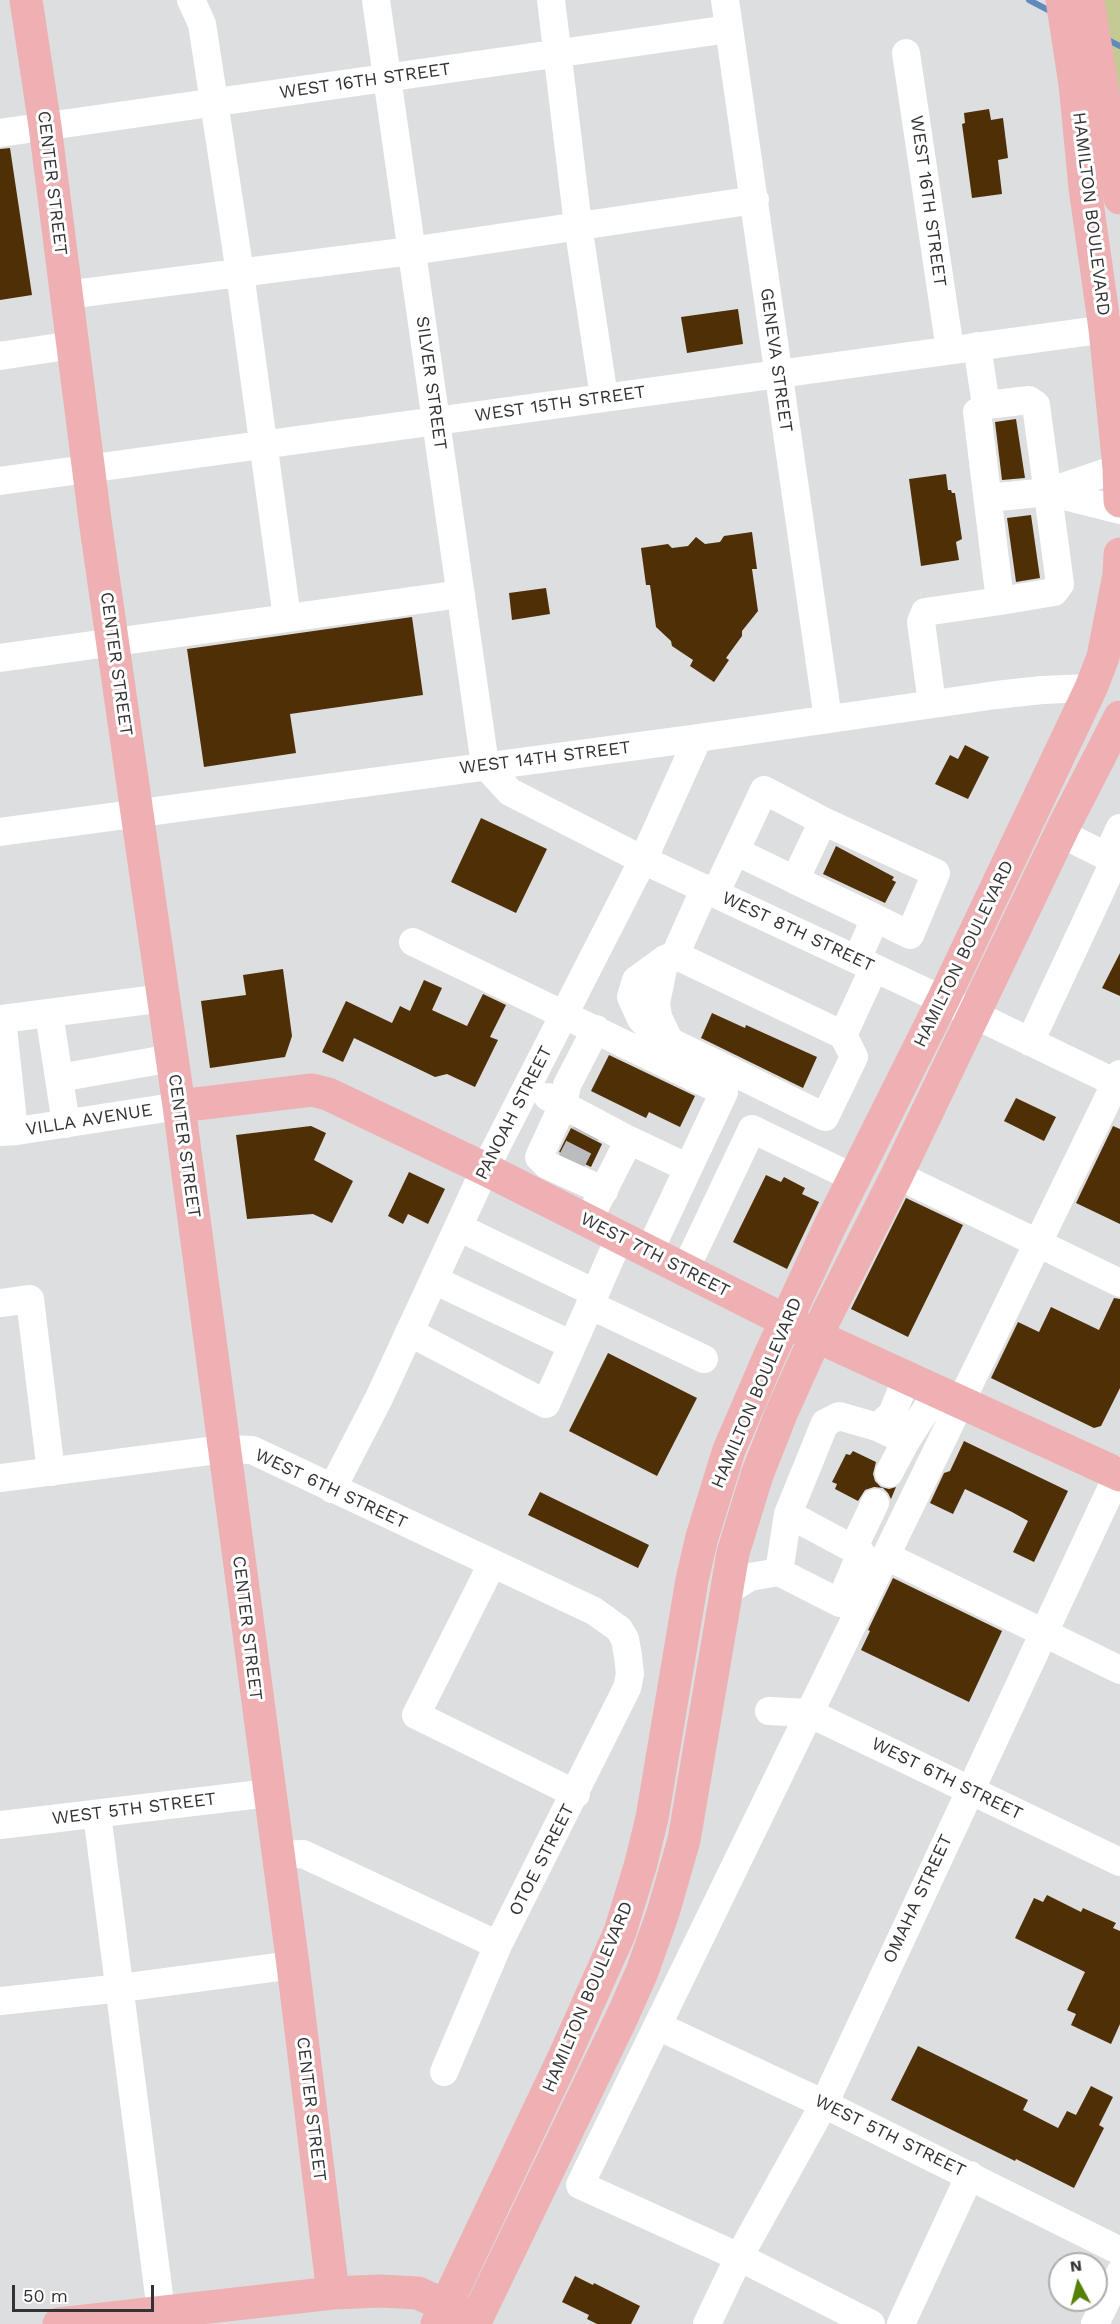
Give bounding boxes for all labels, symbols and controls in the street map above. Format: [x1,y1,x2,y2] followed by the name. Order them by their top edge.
[278,58,452,104] street label: WEST 16TH STREET
[32,110,72,256] street label: CENTER STREET
[1068,111,1114,317] street label: HAMILTON BOULEVARD
[905,114,951,288] street label: WEST 16TH STREET
[755,286,797,434] street label: GENEVA STREET
[411,315,451,451] street label: SILVER STREET
[473,381,647,427] street label: WEST 15TH STREET
[95,591,137,737] street label: CENTER STREET
[458,737,632,779] street label: WEST 14TH STREET
[909,857,1019,1051] street label: HAMILTON BOULEVARD
[718,887,878,977] street label: WEST 8TH STREET
[471,1043,557,1183] street label: PANOAH STREET
[163,1073,205,1219] street label: CENTER STREET
[24,1099,154,1141] street label: VILLA AVENUE
[577,1208,733,1302] street label: WEST 7TH STREET
[707,1294,807,1492] street label: HAMILTON BOULEVARD
[251,1444,411,1534] street label: WEST 6TH STREET
[227,1555,267,1701] street label: CENTER STREET
[868,1733,1026,1825] street label: WEST 6TH STREET
[51,1788,217,1830] street label: WEST 5TH STREET
[505,1801,579,1919] street label: OTOE STREET
[879,1831,957,1967] street label: OMAHA STREET
[538,1898,638,2096] street label: HAMILTON BOULEVARD
[291,2036,331,2182] street label: CENTER STREET
[811,2090,969,2182] street label: WEST 5TH STREET
[1048,2252,1108,2312] north arrow
[1069,2255,1083,2276] text: N
[15,2273,158,2311] scale bar
[23,2285,68,2306] text: 50 m

